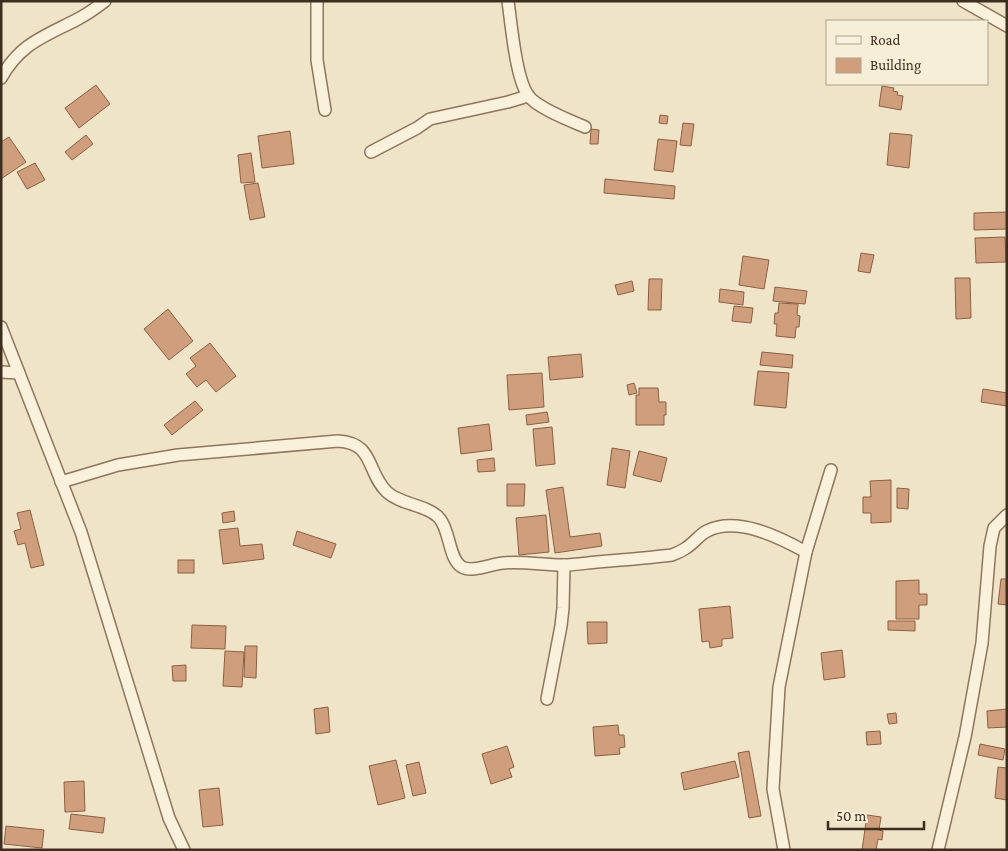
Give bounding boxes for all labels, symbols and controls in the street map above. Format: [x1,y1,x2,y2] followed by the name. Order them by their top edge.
[826,20,988,85] legend
[870,32,901,48] text: Road
[870,57,921,74] text: Building
[828,798,924,830] scale bar
[836,808,866,824] text: 50 m

